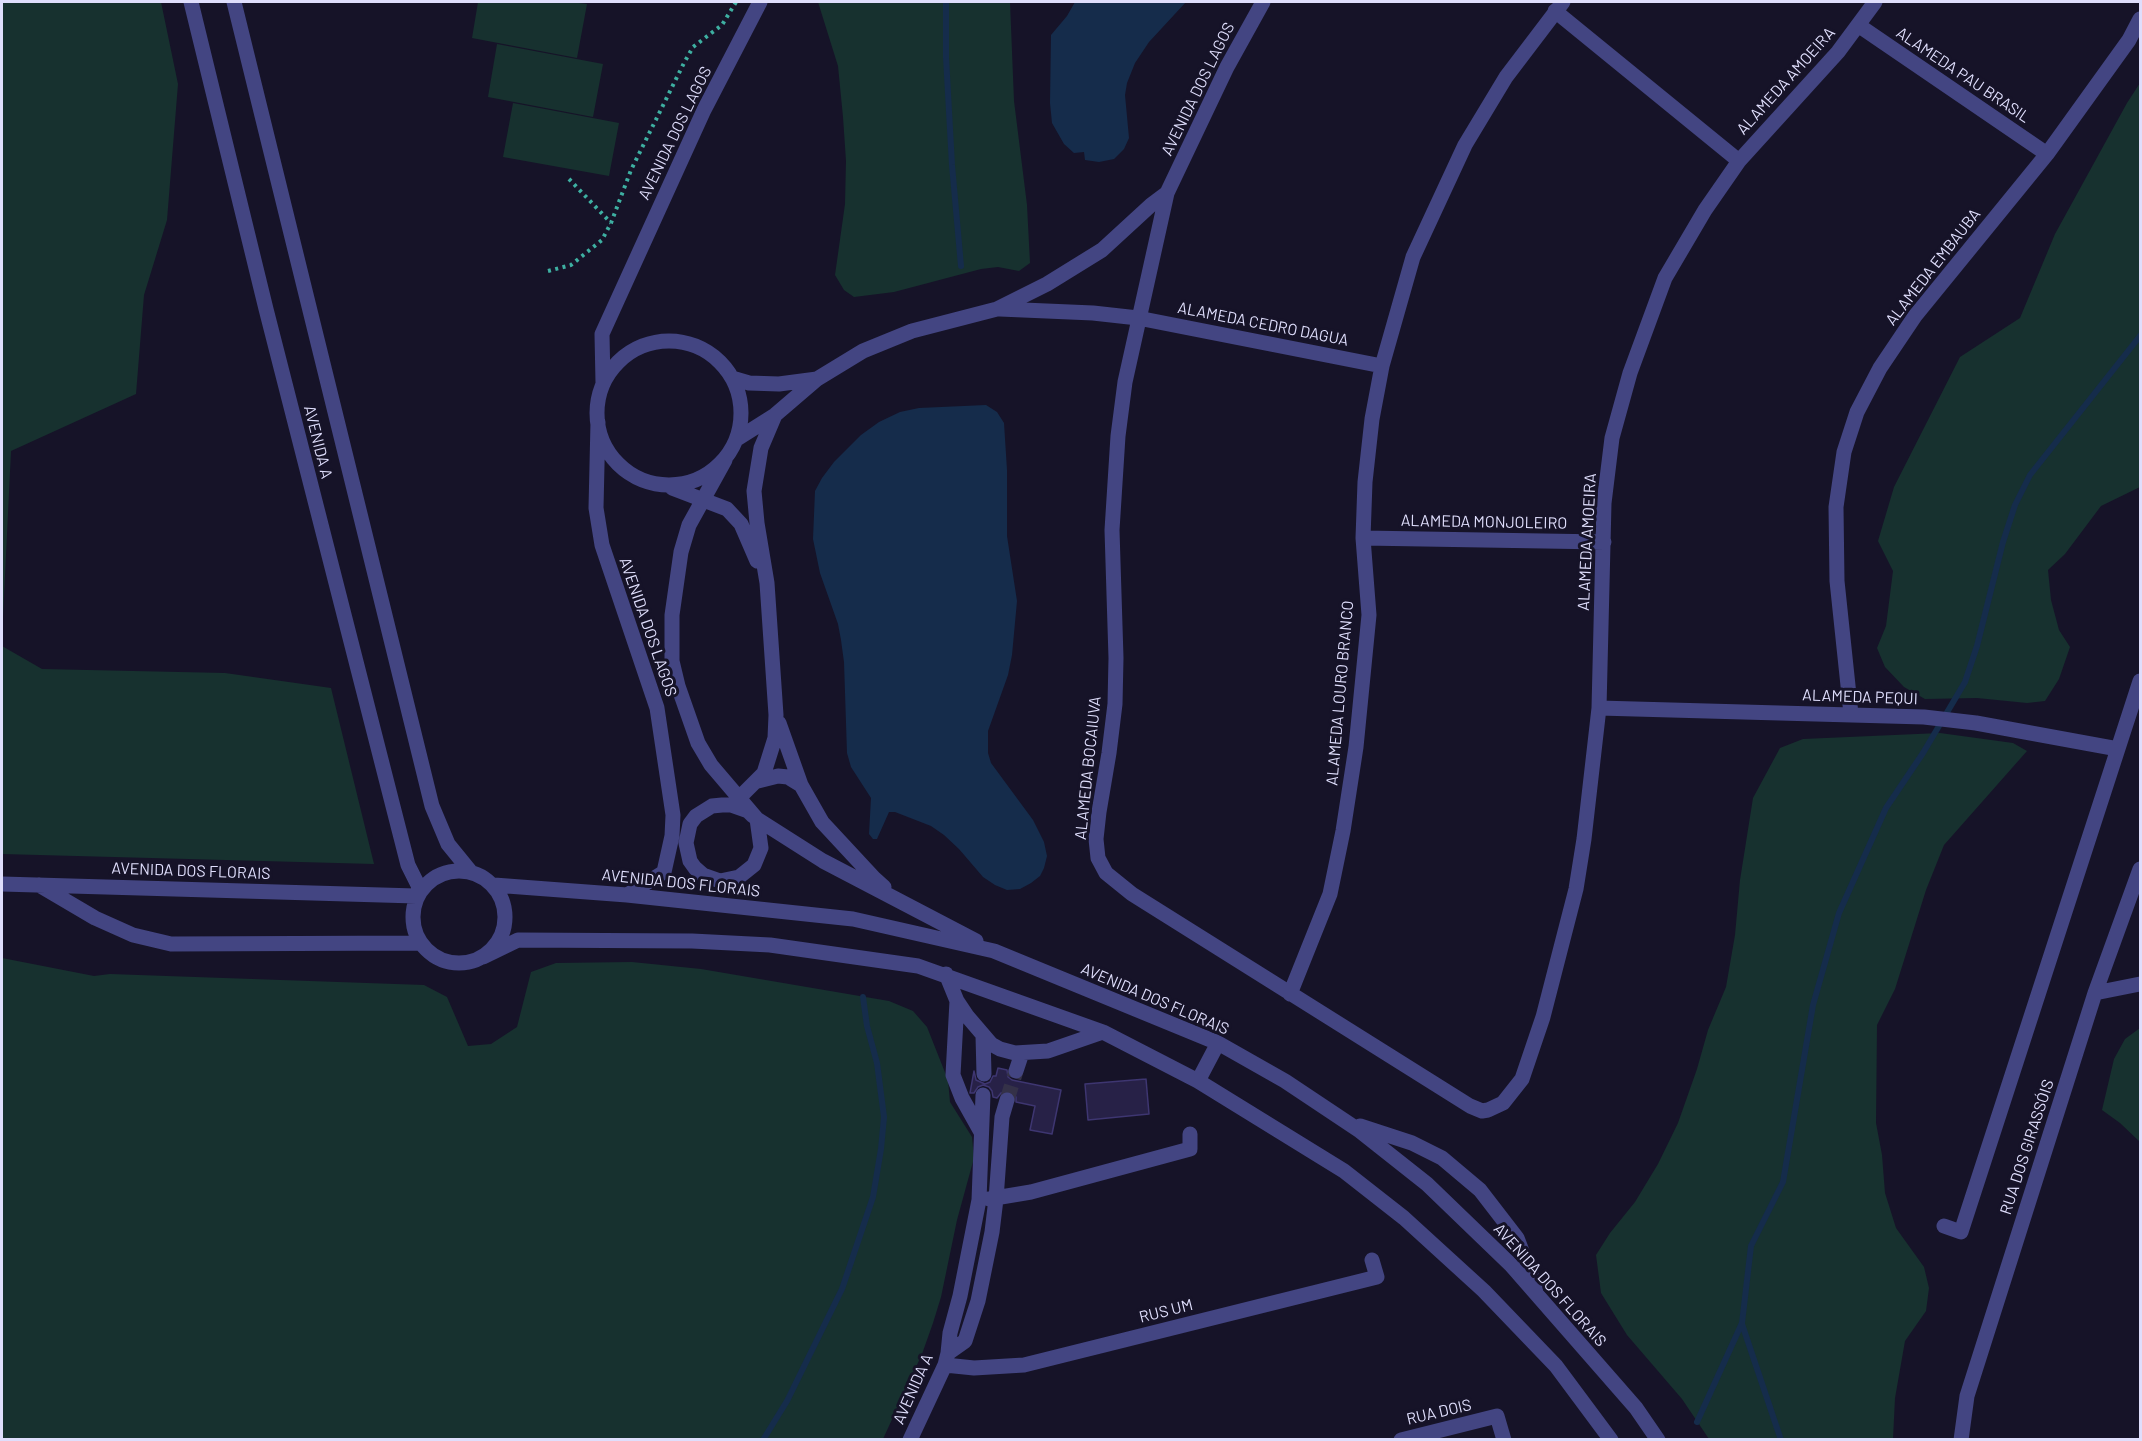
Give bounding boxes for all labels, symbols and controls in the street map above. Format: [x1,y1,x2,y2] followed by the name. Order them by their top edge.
[1157,19,1239,159] street label: AVENIDA DOS LAGOS
[1733,23,1839,139] street label: ALAMEDA AMOEIRA
[1892,23,2034,127] street label: ALAMEDA PAU BRASIL
[634,63,716,203] street label: AVENIDA DOS LAGOS
[1881,205,1985,329] street label: ALAMEDA EMBAUBA
[1176,298,1350,350] street label: ALAMEDA CEDRO DAGUA
[300,403,336,481] street label: AVENIDA A
[1574,473,1600,611] street label: ALAMEDA AMOEIRA
[1401,511,1567,533] street label: ALAMEDA MONJOLEIRO
[615,555,681,699] street label: AVENIDA DOS LAGOS
[1322,600,1358,786] street label: ALAMEDA LOURO BRANCO
[1802,685,1918,709] street label: ALAMEDA PEQUI
[1071,695,1105,841] street label: ALAMEDA BOCAIUVA
[111,859,271,883] street label: AVENIDA DOS FLORAIS
[601,865,761,901] street label: AVENIDA DOS FLORAIS
[1078,959,1232,1039] street label: AVENIDA DOS FLORAIS
[1996,1077,2058,1217] street label: RUA DOS GIRASSÓIS
[1490,1219,1610,1351] street label: AVENIDA DOS FLORAIS
[1137,1295,1195,1327] street label: RUS UM
[889,1351,937,1427] street label: AVENIDA A
[1405,1395,1473,1429] street label: RUA DOIS

